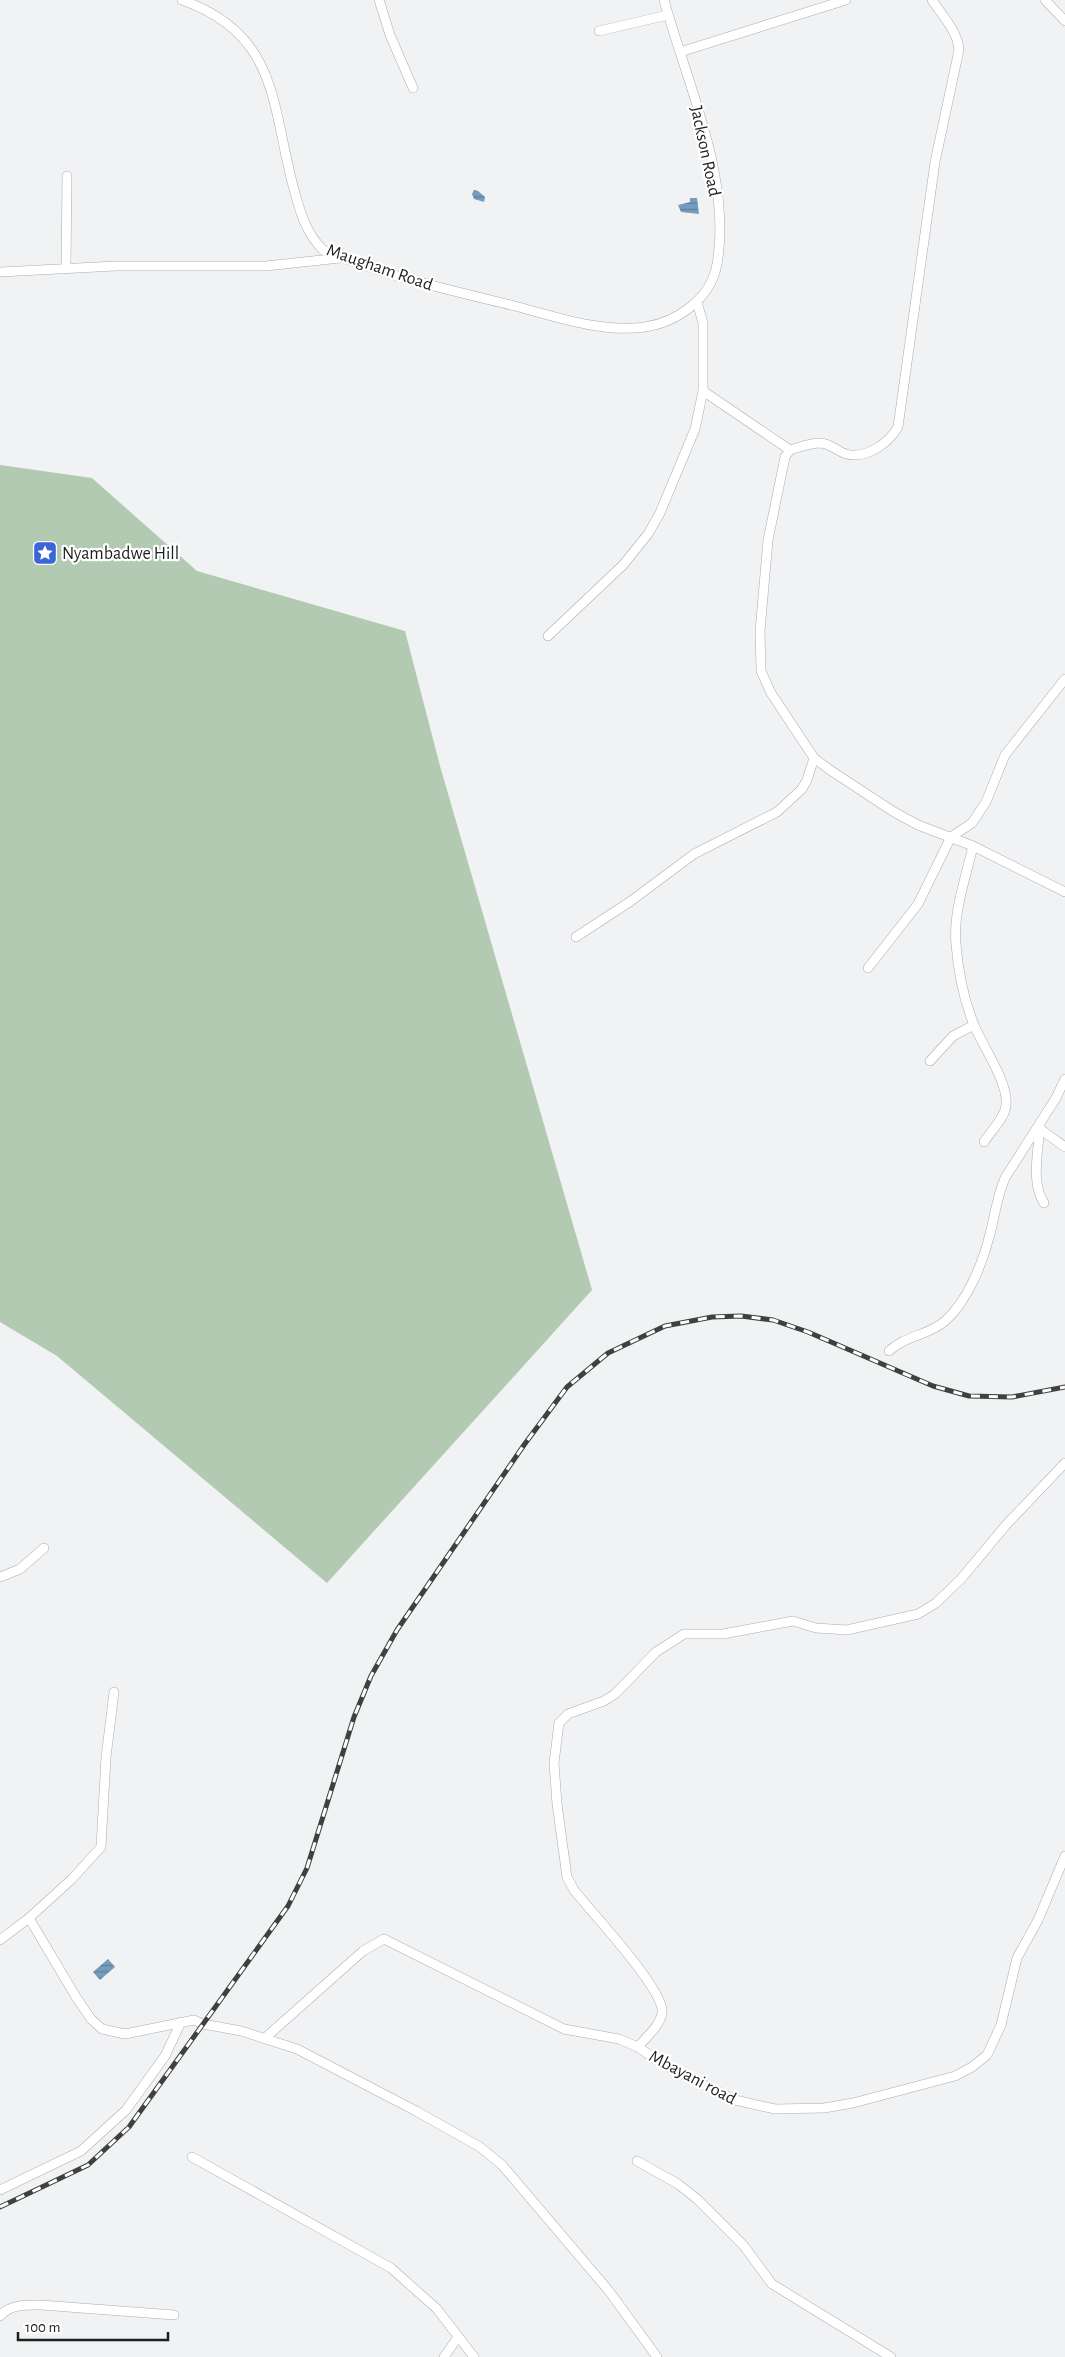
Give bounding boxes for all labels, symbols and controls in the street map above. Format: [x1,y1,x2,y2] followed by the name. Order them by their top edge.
[687,104,723,198] street label: Jackson Road
[324,241,435,295] street label: Maugham Road
[32,540,58,566] place icon: Nyambadwe Hill
[62,545,179,563] place label: Nyambadwe Hill
[646,2047,739,2108] street label: Mbayani road
[18,2310,168,2342] scale bar
[25,2320,60,2335] text: 100 m

